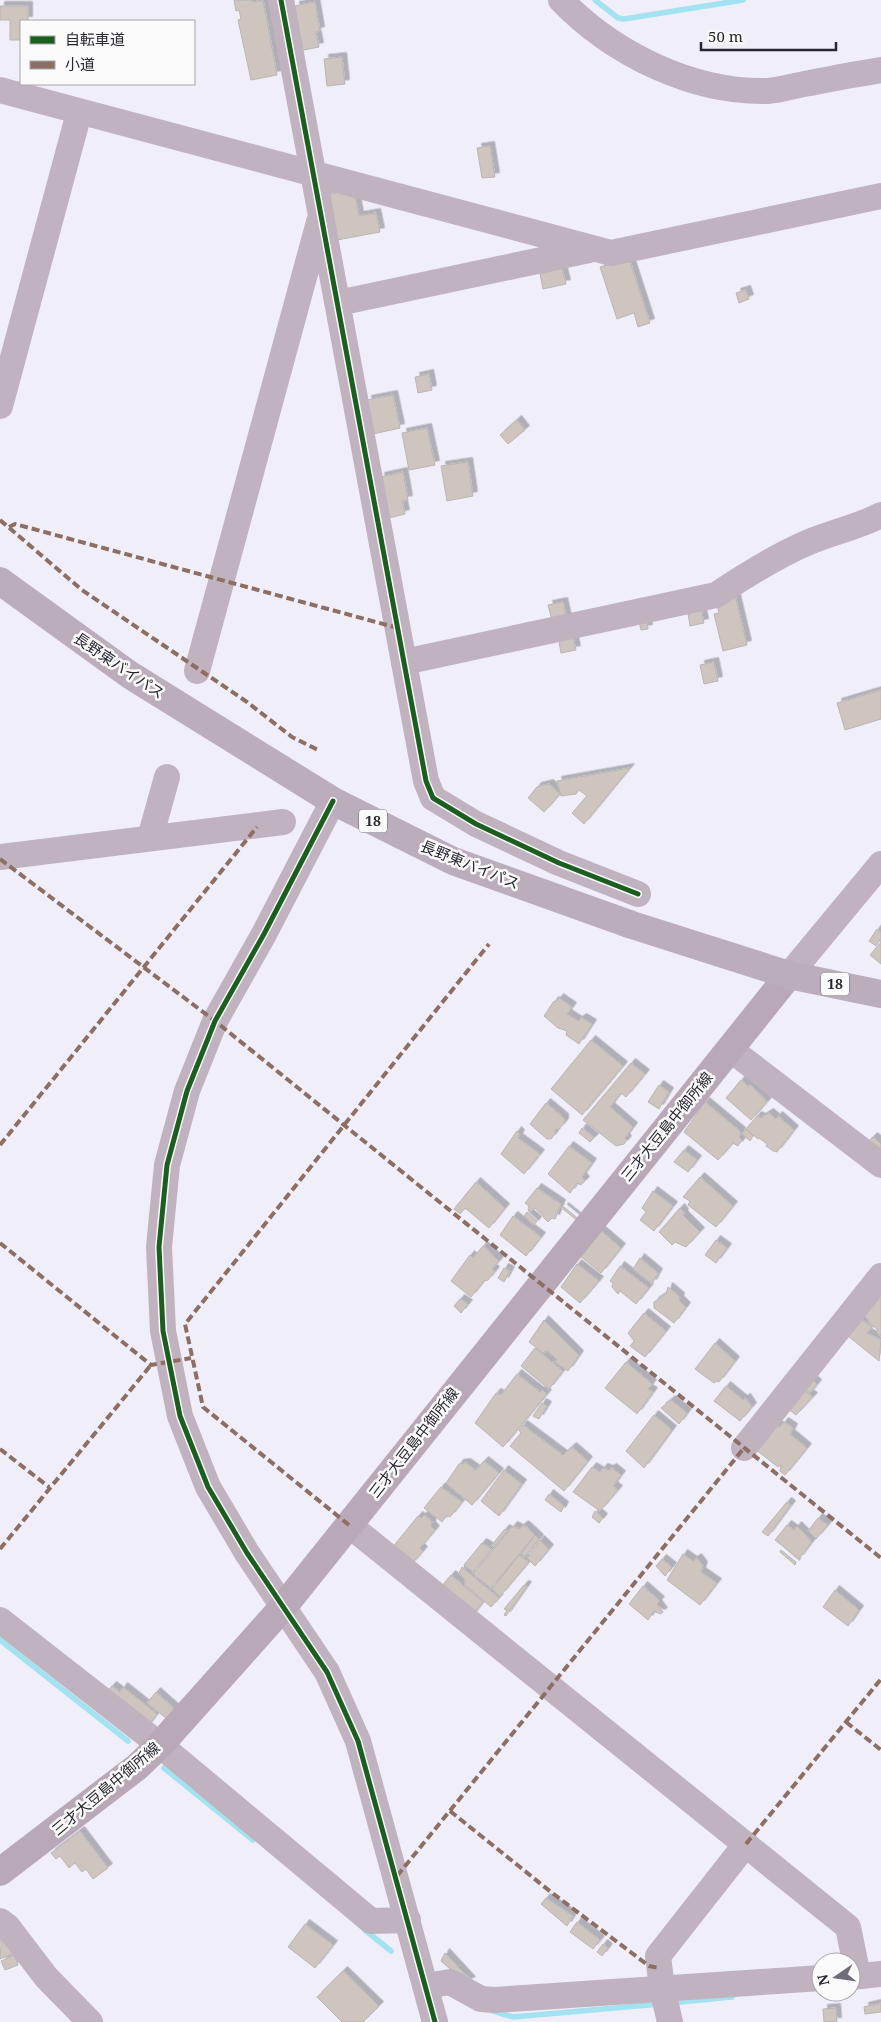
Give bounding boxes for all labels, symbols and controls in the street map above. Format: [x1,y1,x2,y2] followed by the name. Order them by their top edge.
[20,20,195,85] legend
[701,20,836,52] scale bar
[708,26,743,46] text: 50 m
[65,29,125,49] text: 自転車道
[65,54,95,74] text: 小道
[71,628,169,703] street label: 長野東バイパス
[359,809,387,832] road number: 18
[418,835,523,893] street label: 長野東バイパス
[821,972,849,996] road number: 18
[616,1068,716,1185] street label: 三才大豆島中御所線
[364,1383,463,1502] street label: 三才大豆島中御所線
[47,1737,163,1839] street label: 三才大豆島中御所線
[811,1952,861,2002] north arrow
[812,1973,833,1988] text: N

